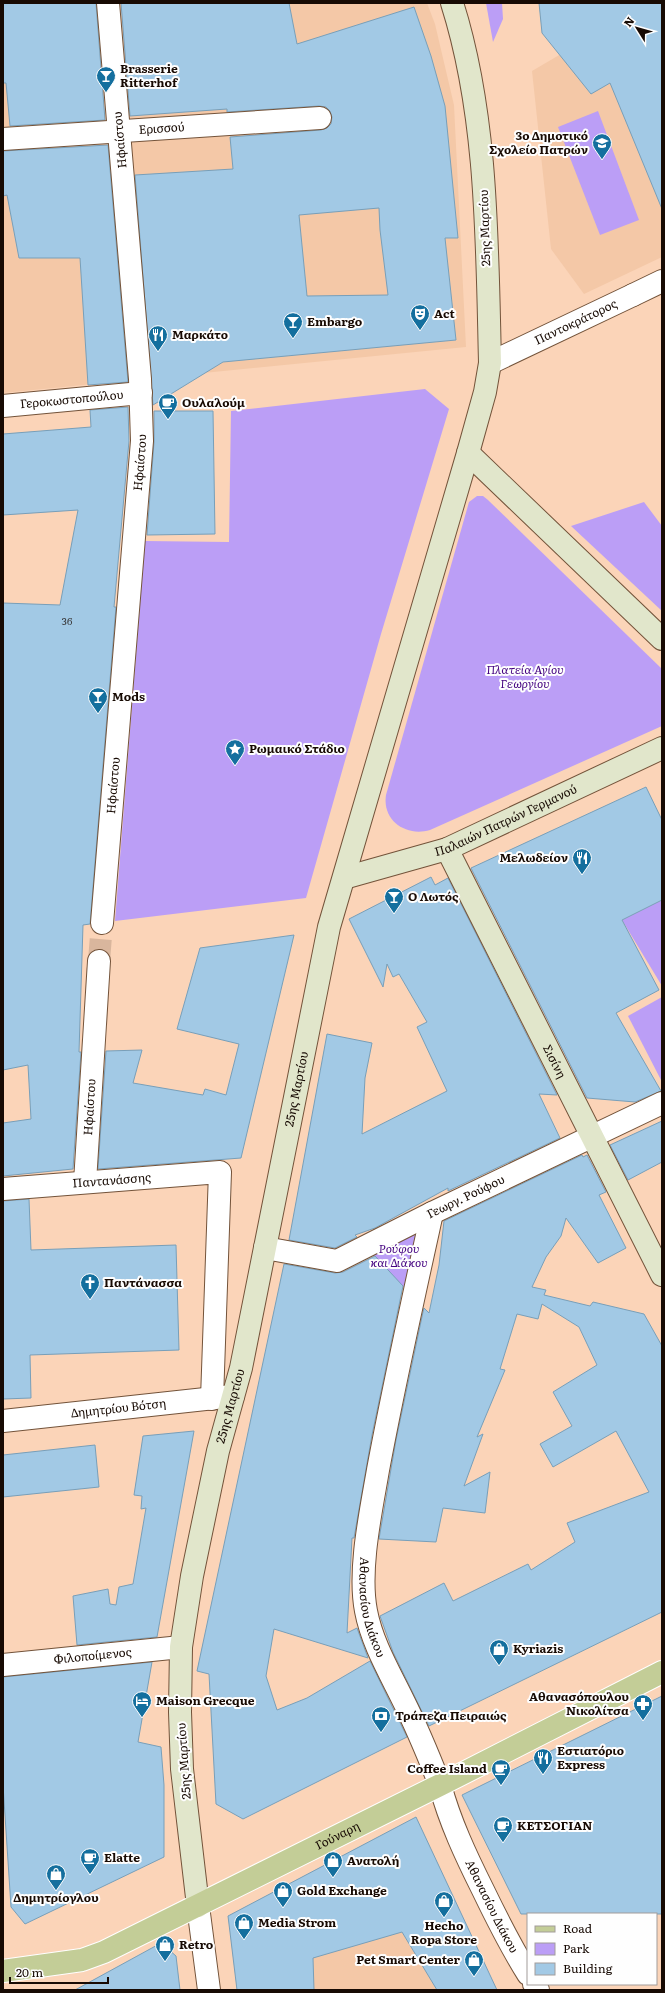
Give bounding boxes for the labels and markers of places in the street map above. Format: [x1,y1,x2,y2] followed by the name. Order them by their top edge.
[120,59,179,91] place label: Brasserie Ritterhof
[95,65,117,93] bar icon: Brasserie Ritterhof
[489,126,588,158] place label: 3ο Δημοτικό Σχολείο Πατρών
[591,132,613,160] school or university icon: 3ο Δημοτικό Σχολείο Πατρών
[409,303,431,331] theatre icon: Act
[434,304,456,322] place label: Act
[282,311,304,339] bar icon: Embargo
[307,312,363,330] place label: Embargo
[147,324,169,352] restaurant icon: Μαρκάτο
[172,325,228,343] place label: Μαρκάτο
[157,392,179,420] cafe icon: Ουλαλούμ
[182,393,245,411] place label: Ουλαλούμ
[87,686,109,714] bar icon: Mods
[112,687,145,705] place label: Mods
[224,738,246,766] place icon: Ρωμαικό Στάδιο
[249,739,345,757] place label: Ρωμαικό Στάδιο
[571,847,593,875] restaurant icon: Μελωδείον
[499,848,568,866] place label: Μελωδείον
[383,886,405,914] bar icon: Ο Λωτός
[408,887,459,905] place label: Ο Λωτός
[79,1272,101,1300] church icon: Παντάνασσα
[104,1273,182,1291] place label: Παντάνασσα
[488,1638,510,1666] shop icon: Kyriazis
[513,1639,563,1657] place label: Kyriazis
[529,1687,629,1719] place label: Αθανασόπουλου Νικολίτσα
[131,1690,153,1718] hotel icon: Maison Grecque
[156,1691,255,1709] place label: Maison Grecque
[632,1693,654,1721] pharmacy icon: Αθανασόπουλου Νικολίτσα
[370,1705,392,1733] bank icon: Τράπεζα Πειραιώς
[395,1706,507,1724] place label: Τράπεζα Πειραιώς
[557,1741,624,1773] place label: Εστιατόριο Express
[532,1747,554,1775] restaurant icon: Εστιατόριο Express
[490,1758,512,1786] cafe icon: Coffee Island
[407,1759,487,1777] place label: Coffee Island
[492,1815,514,1843] cafe icon: ΚΕΤΣΟΓΙΑΝ
[517,1816,592,1834] place label: ΚΕΤΣΟΓΙΑΝ
[79,1847,101,1875] cafe icon: Elatte
[104,1848,140,1866] place label: Elatte
[322,1850,344,1878] shop icon: Ανατολή
[347,1851,400,1869] place label: Ανατολή
[45,1863,67,1891] shop icon: Δημητρίογλου
[272,1880,294,1908] shop icon: Gold Exchange
[297,1881,387,1899] place label: Gold Exchange
[13,1888,99,1906] place label: Δημητρίογλου
[433,1890,455,1918] shop icon: Hecho Ropa Store
[233,1912,255,1940] shop icon: Media Strom
[258,1913,336,1931] place label: Media Strom
[411,1916,477,1948] place label: Hecho Ropa Store
[154,1934,176,1962] shop icon: Retro
[179,1935,214,1953] place label: Retro
[463,1949,485,1977] shop icon: Pet Smart Center
[356,1950,460,1968] place label: Pet Smart Center

